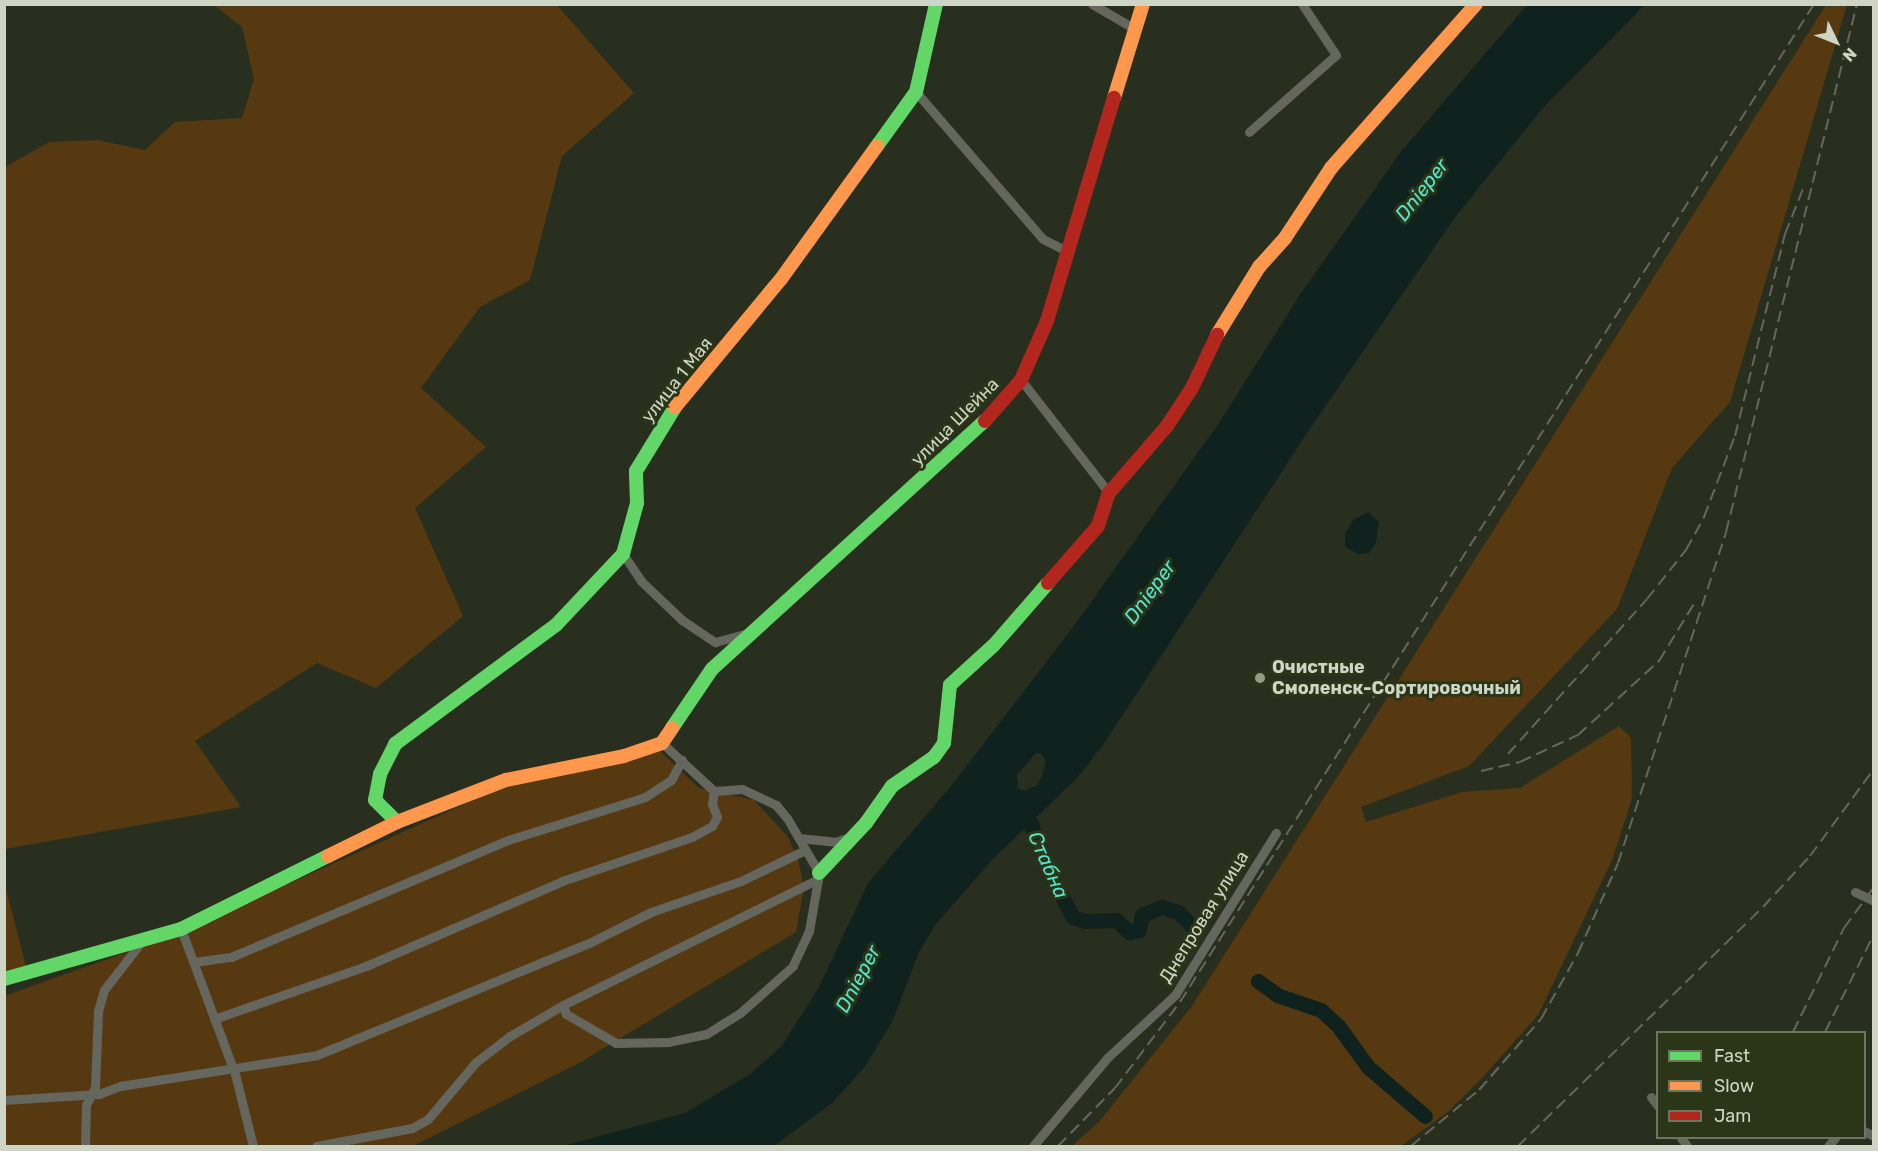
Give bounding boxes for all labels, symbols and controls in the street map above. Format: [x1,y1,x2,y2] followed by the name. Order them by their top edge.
[1806,12,1866,72] north arrow
[1839,44,1860,65] text: N
[1390,154,1454,226] water label: Dnieper
[637,333,717,427] street label: улица 1 Мая
[907,374,1003,470] street label: улица Шейна
[1119,556,1181,628] water label: Dnieper
[1272,657,1521,700] place label: Очистные Смоленск-Сортировочный
[1253,671,1267,685] marker: Очистные Смоленск-Сортировочный
[1023,828,1073,902] water label: Стабна
[1155,847,1253,987] street label: Днепровая улица
[830,941,886,1017] water label: Dnieper
[1656,1031,1866,1139] legend
[1714,1045,1750,1067] text: Fast
[1714,1075,1754,1097] text: Slow
[1714,1105,1751,1127] text: Jam

